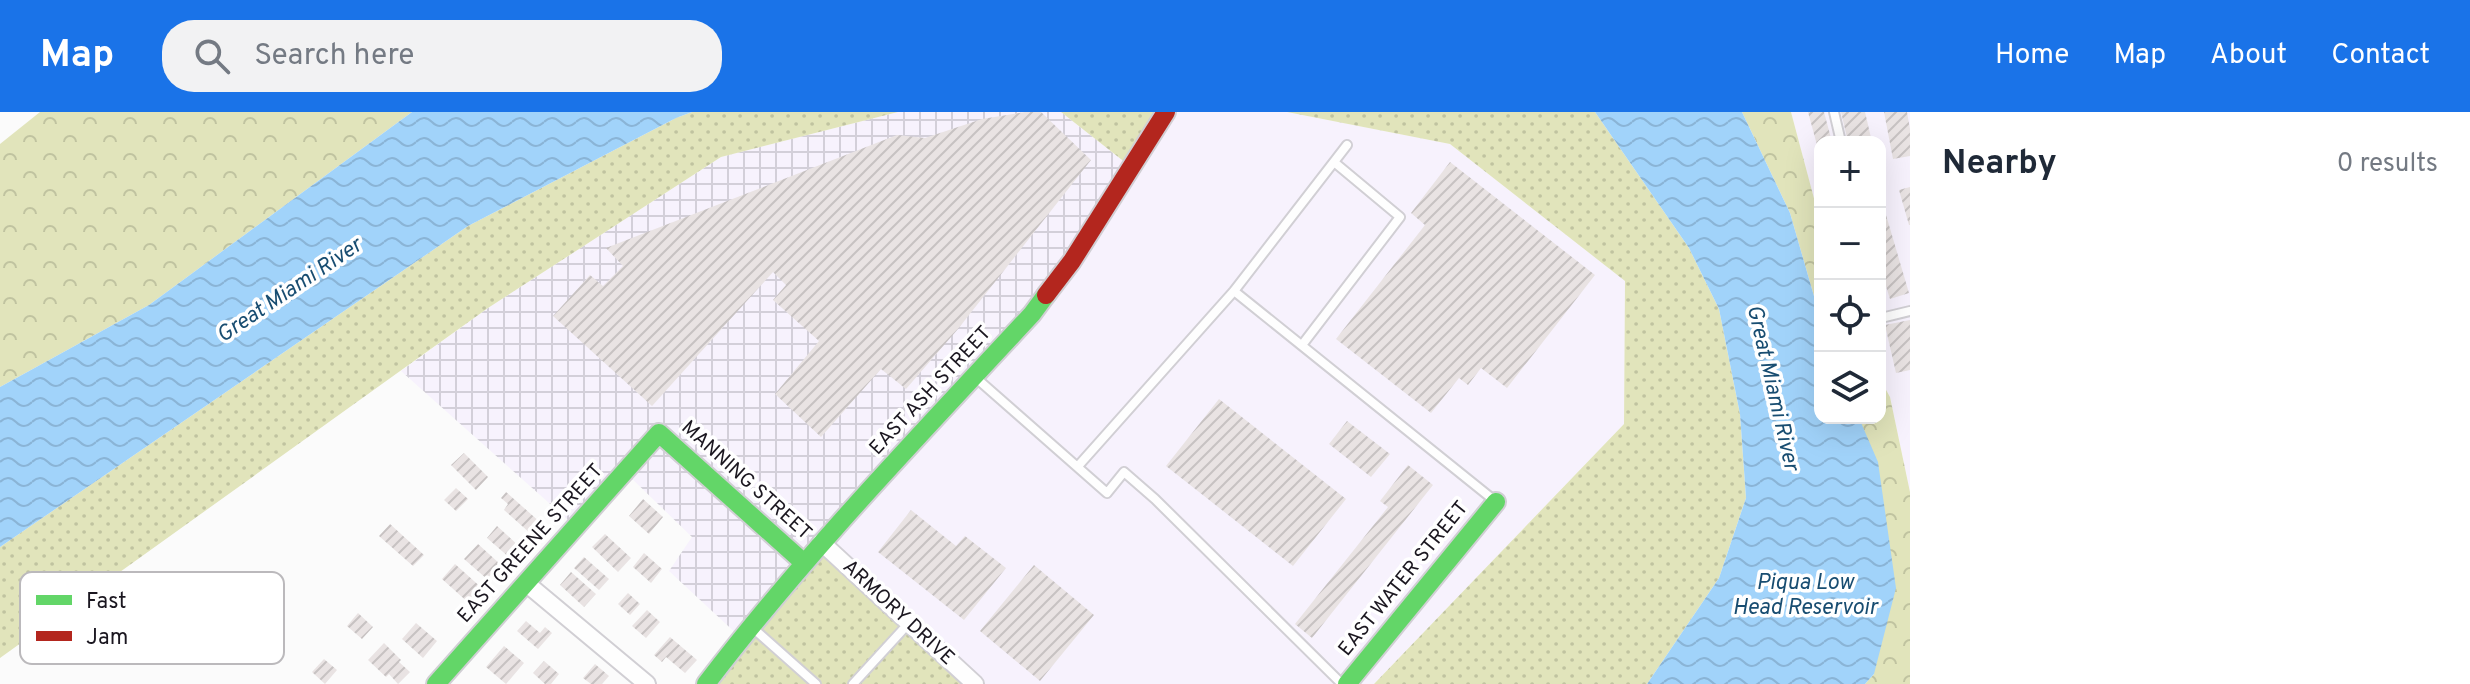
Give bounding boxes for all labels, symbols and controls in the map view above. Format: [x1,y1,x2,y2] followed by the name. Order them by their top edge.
[162,20,722,92] search box
[40,32,114,81] text: Map
[190,34,234,78] icon: search
[254,38,414,75] text: Search here
[1995,38,2069,74] text: Home
[2113,38,2166,74] text: Map
[2210,38,2287,74] text: About
[2331,38,2430,74] text: Contact
[1814,136,1886,424] map controls
[1814,136,1886,208] button: +
[1942,143,2057,186] text: Nearby
[2337,148,2438,181] text: 0 results
[1814,208,1886,280] button: −
[212,232,369,350] water label: Great Miami River
[1814,280,1886,352] button: locate
[1740,302,1805,475] water label: Great Miami River
[864,321,998,461] street label: EAST ASH STREET
[1814,352,1886,424] button: layers
[675,415,817,547] street label: MANNING STREET
[452,459,610,629] street label: EAST GREENE STREET
[1333,496,1475,662] street label: EAST WATER STREET
[837,554,959,672] street label: ARMORY DRIVE
[1733,570,1879,622] water label: Piqua Low Head Reservoir
[20,572,284,664] legend
[86,589,127,616] text: Fast
[86,625,129,652] text: Jam

